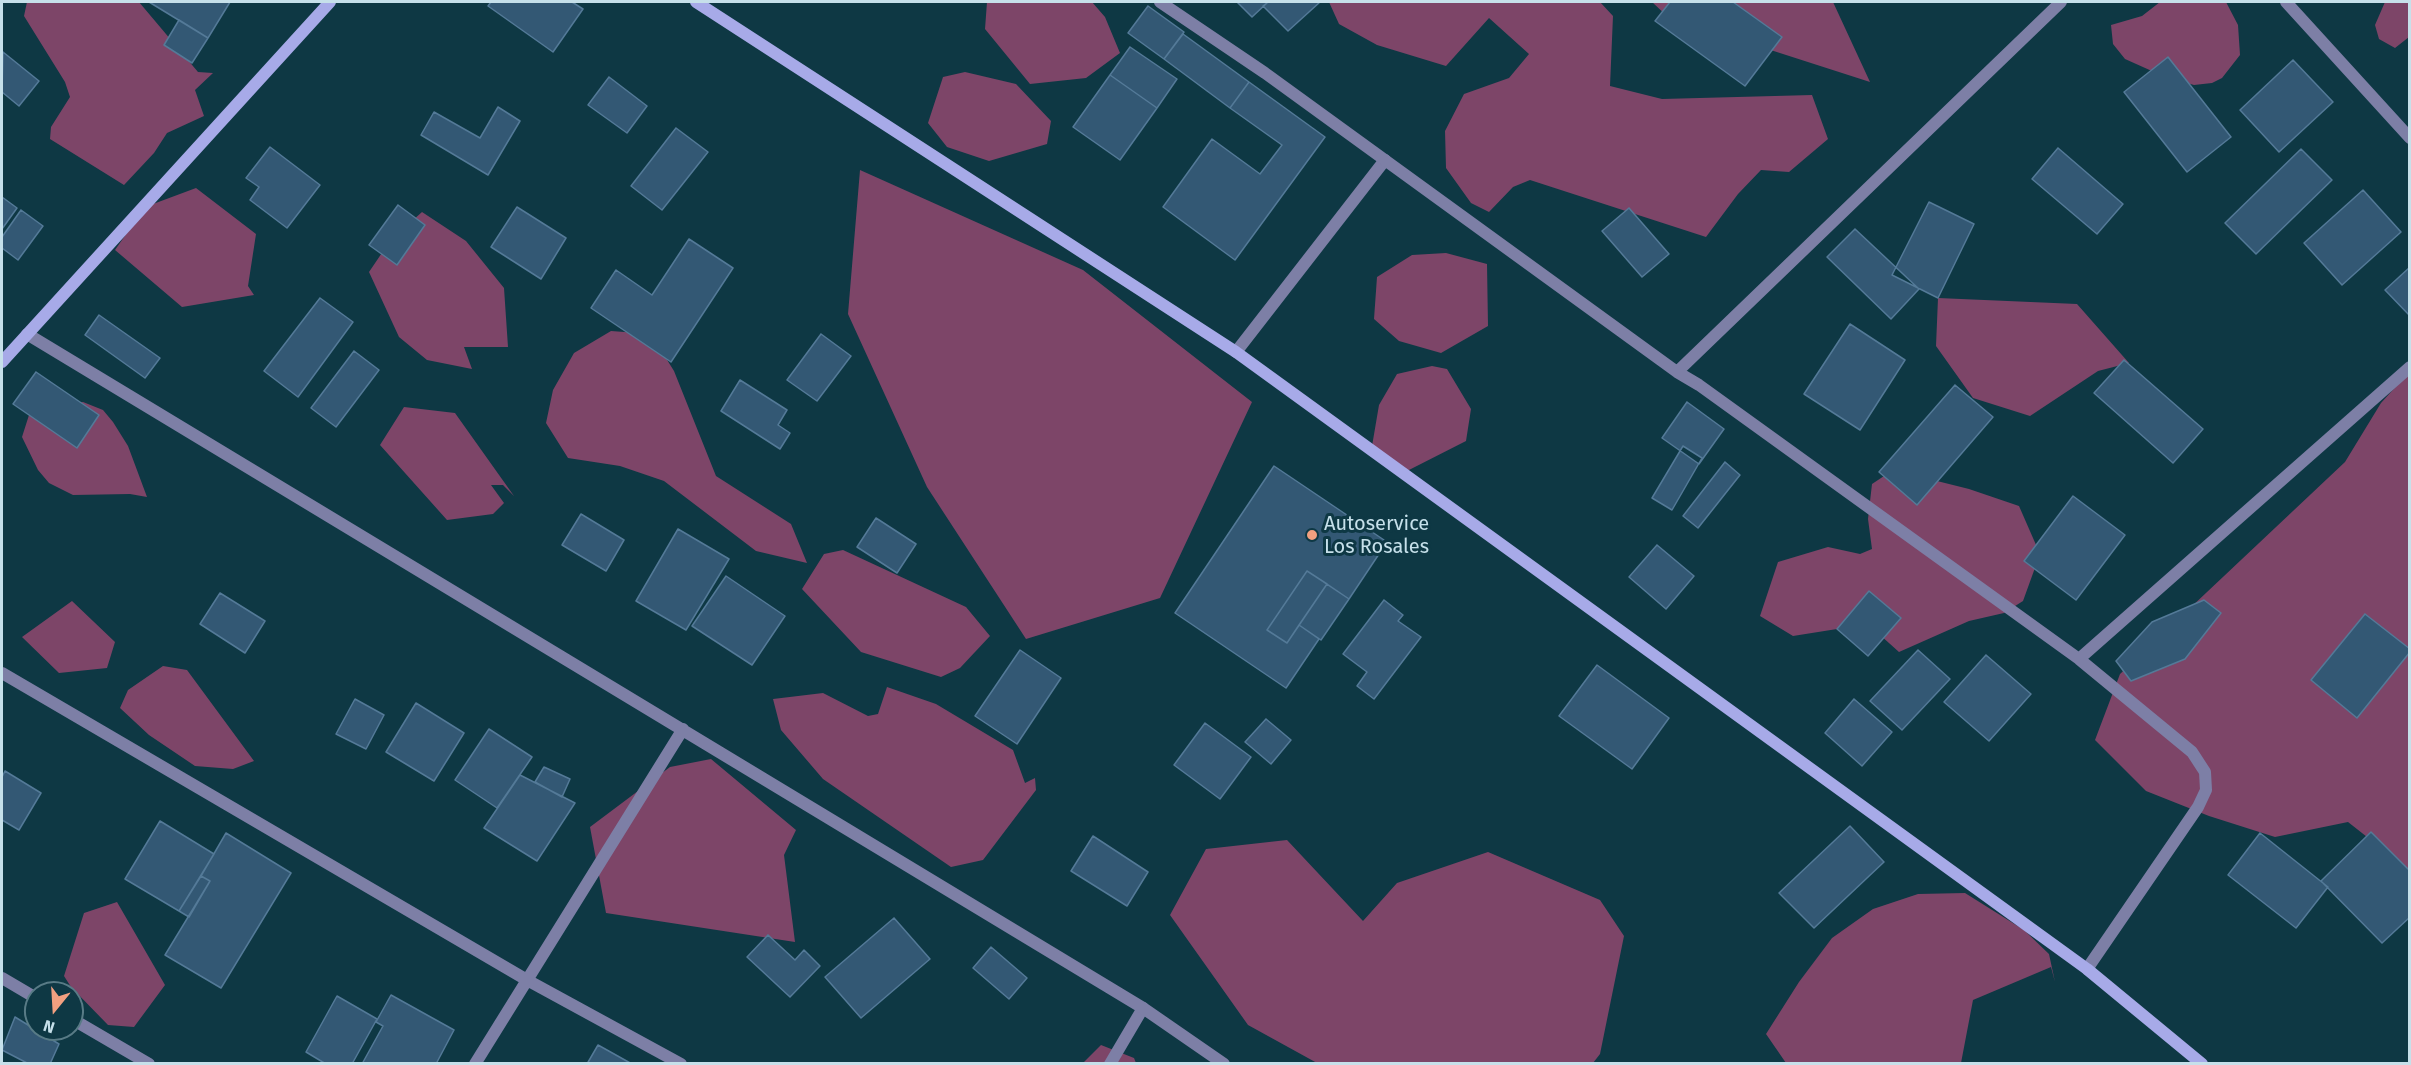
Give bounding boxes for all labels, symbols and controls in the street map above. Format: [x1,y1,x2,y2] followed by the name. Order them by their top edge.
[1324,512,1429,559] place label: Autoservice Los Rosales
[1305,528,1319,542] marker: Autoservice Los Rosales
[24,981,84,1041] north arrow
[41,1016,57,1037] text: N

